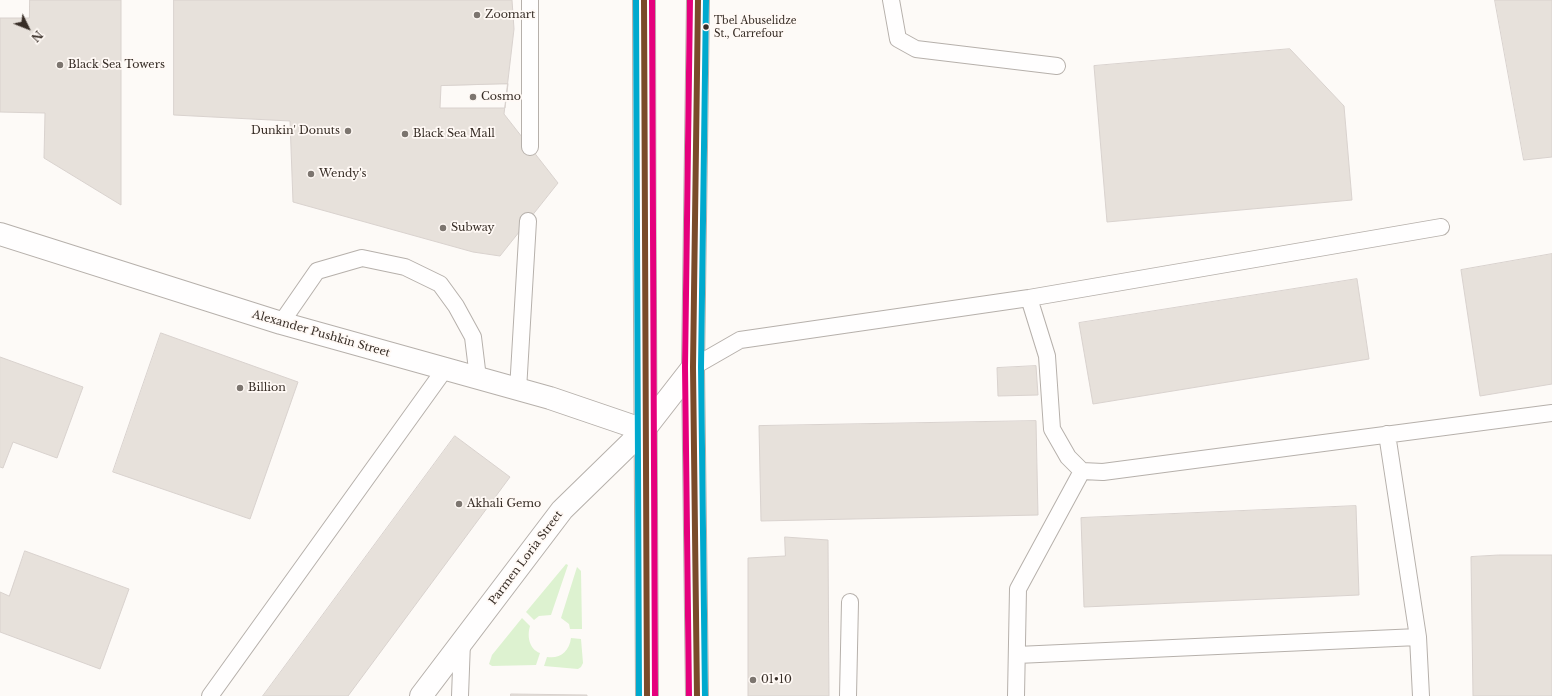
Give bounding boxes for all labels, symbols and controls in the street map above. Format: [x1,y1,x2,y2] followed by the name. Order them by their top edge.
[8,8,48,48] north arrow
[485,8,535,22] place label: Zoomart
[472,10,482,20] marker: Zoomart
[714,15,796,38] place label: Tbel Abuselidze St., Carrefour
[701,22,711,32] marker: Tbel Abuselidze St., Carrefour
[28,28,45,45] text: N
[68,58,165,72] place label: Black Sea Towers
[55,60,65,70] marker: Black Sea Towers
[481,90,521,104] place label: Cosmo
[468,92,478,102] marker: Cosmo
[251,124,340,138] place label: Dunkin' Donuts
[343,126,353,136] marker: Dunkin' Donuts
[413,127,495,141] place label: Black Sea Mall
[400,129,410,139] marker: Black Sea Mall
[319,167,367,181] place label: Wendy's
[306,169,316,179] marker: Wendy's
[451,221,495,235] place label: Subway
[438,223,448,233] marker: Subway
[251,308,391,360] street label: Alexander Pushkin Street
[248,381,286,395] place label: Billion
[235,383,245,393] marker: Billion
[467,497,541,511] place label: Akhali Gemo
[454,499,464,509] marker: Akhali Gemo
[486,508,566,608] street label: Parmen Loria Street
[761,673,792,687] place label: 01•10
[748,675,758,685] marker: 01•10

